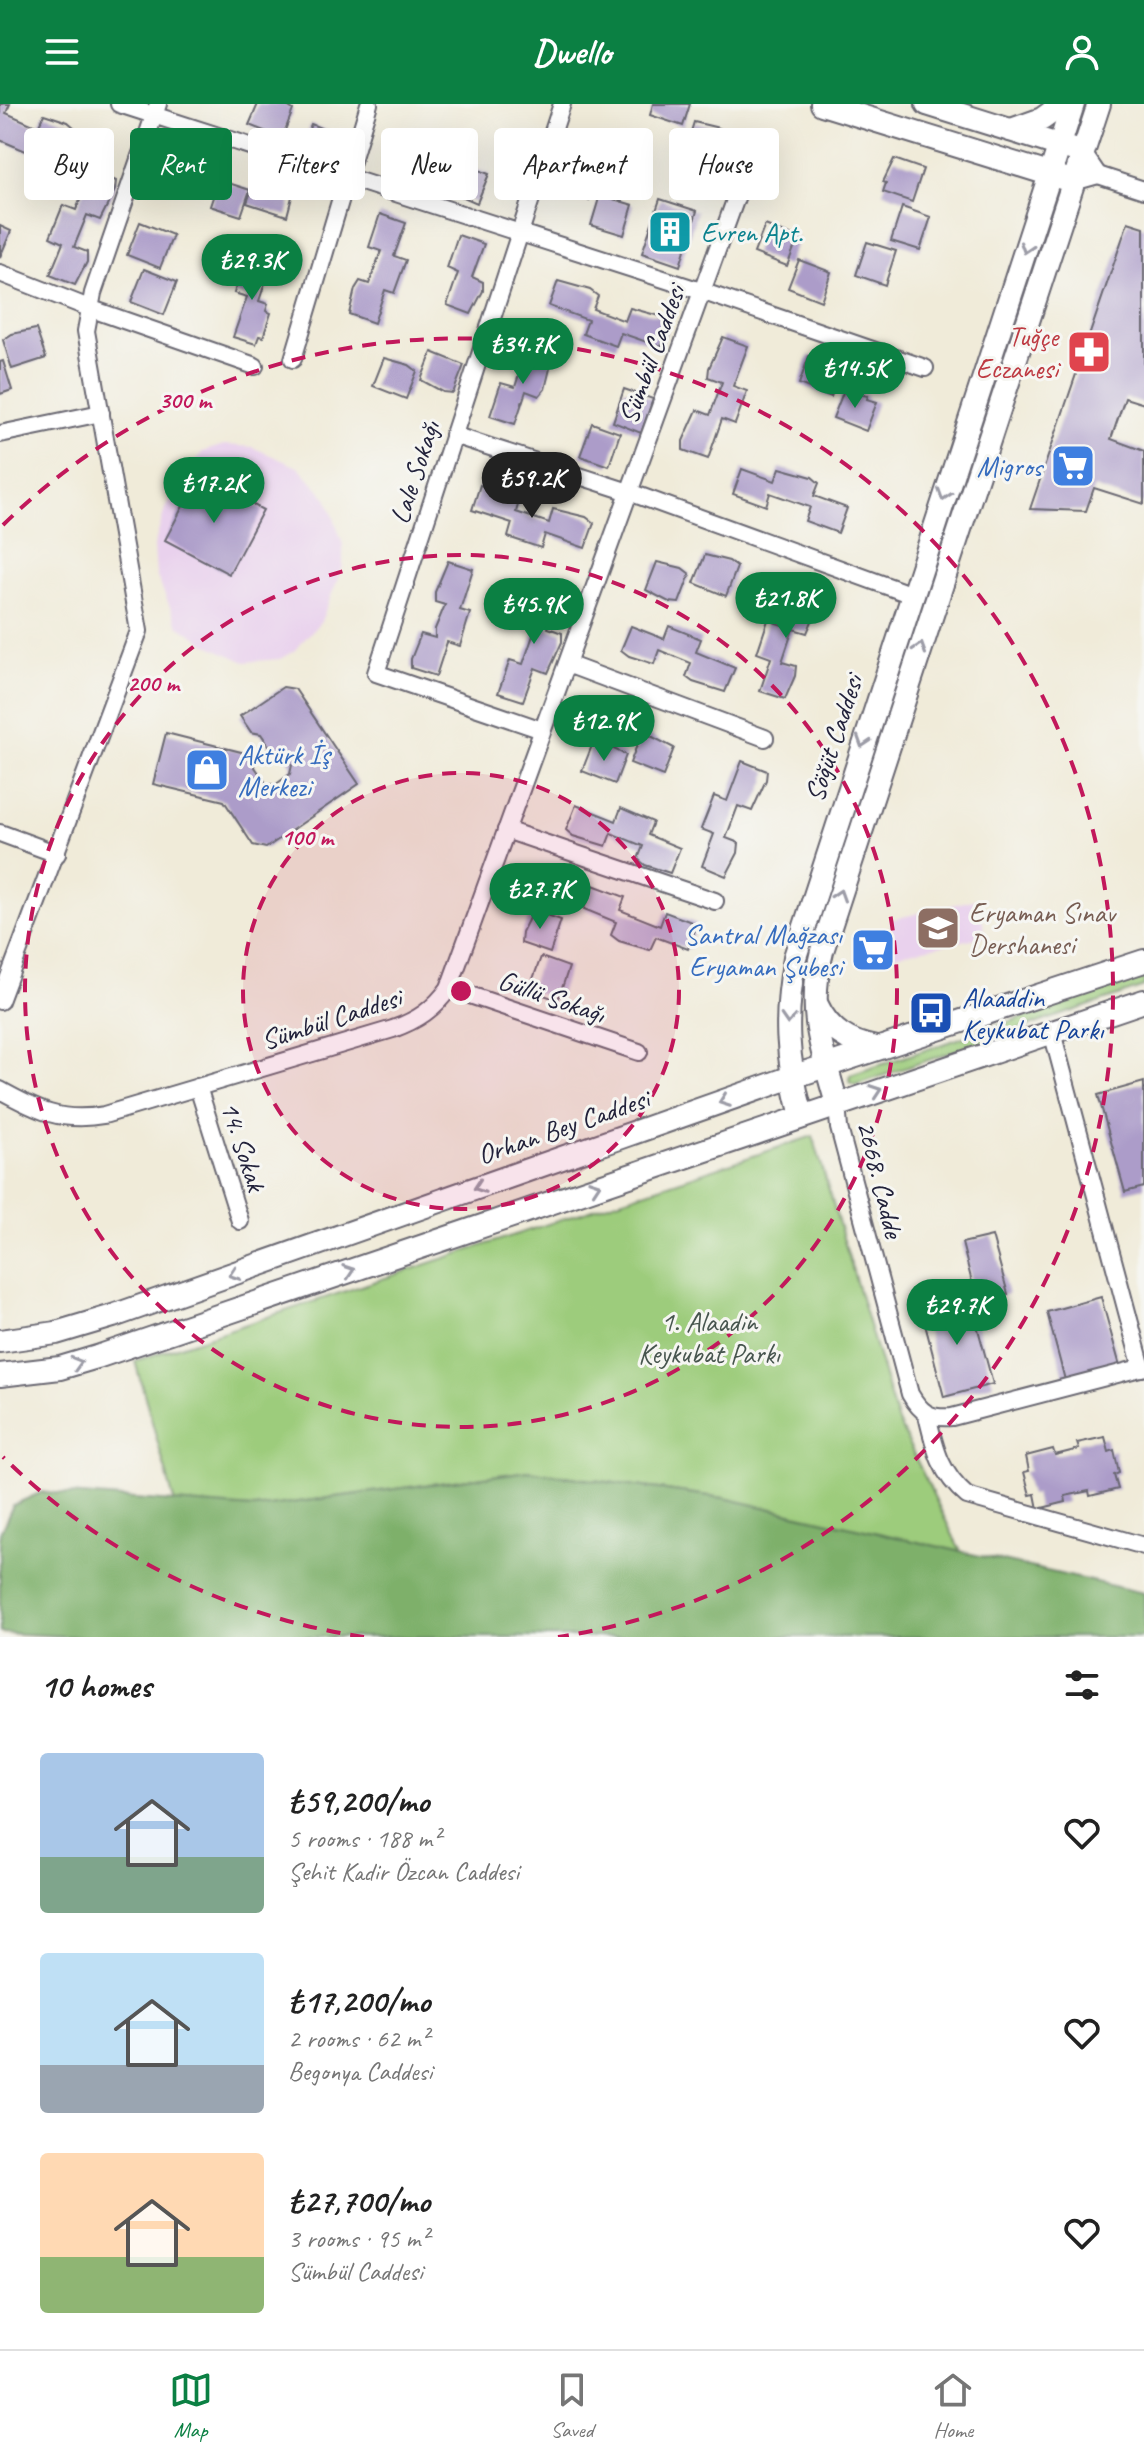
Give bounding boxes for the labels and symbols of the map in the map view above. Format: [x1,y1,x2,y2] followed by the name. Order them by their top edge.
[646,208,694,256] building icon: Evren Apt.
[701,215,803,250] place label: Evren Apt.
[187,234,317,302] pin: ₺29.3K
[1019,241,1035,254] one-way arrow
[610,277,694,428] street label: Sümbül Caddesi
[458,318,588,386] pin: ₺34.7K
[976,319,1062,386] place label: Tuğçe Eczanesi
[1065,328,1113,376] pharmacy icon: Tuğçe Eczanesi
[790,342,920,410] pin: ₺14.5K
[159,385,213,415] text: 300 m
[381,415,448,528] street label: Lale Sokağı
[1049,442,1097,490] supermarket icon: Migros
[977,449,1044,484] place label: Migros
[467,452,597,520] pin: ₺59.2K
[149,457,279,525] pin: ₺17.2K
[938,487,954,501] one-way arrow
[721,572,851,640] pin: ₺21.8K
[469,578,599,646] pin: ₺45.9K
[911,642,927,656] one-way arrow
[797,667,872,806] street label: Söğüt Caddesi
[127,668,181,698] text: 200 m
[539,695,669,763] pin: ₺12.9K
[856,735,872,748] one-way arrow
[238,737,332,804] place label: Aktürk İş Merkezi
[183,746,231,794] shop icon: Aktürk İş Merkezi
[281,822,335,852] text: 100 m
[475,863,605,931] pin: ₺27.7K
[830,889,846,903] one-way arrow
[969,895,1118,962] place label: Eryaman Sınav Dershanesi
[914,904,962,952] school or university icon: Eryaman Sınav Dershanesi
[684,917,846,984] place label: Santral Mağzası Eryaman Şubesi
[849,926,897,974] supermarket icon: Santral Mağzası Eryaman Şubesi
[494,962,611,1032] street label: Güllü Sokağı
[447,977,475,1005] centre of rings
[257,978,409,1058] street label: Sümbül Caddesi
[962,980,1105,1047] place label: Alaaddin Keykubat Parkı
[907,989,955,1037] bus stop icon: Alaaddin Keykubat Parkı
[779,1013,796,1026] one-way arrow
[473,1080,657,1172] street label: Orhan Bey Caddesi
[869,1084,883,1100] one-way arrow
[718,1091,732,1108] one-way arrow
[213,1097,275,1197] street label: 14. Sokak
[849,1117,912,1243] street label: 2668. Cadde
[473,1178,487,1194] one-way arrow
[588,1180,602,1196] one-way arrow
[228,1264,242,1280] one-way arrow
[342,1264,356,1280] one-way arrow
[892,1279,1022,1347] pin: ₺29.7K
[638,1304,781,1371] park label: 1. Alaadin Keykubat Parkı
[69,1356,83,1372] one-way arrow

